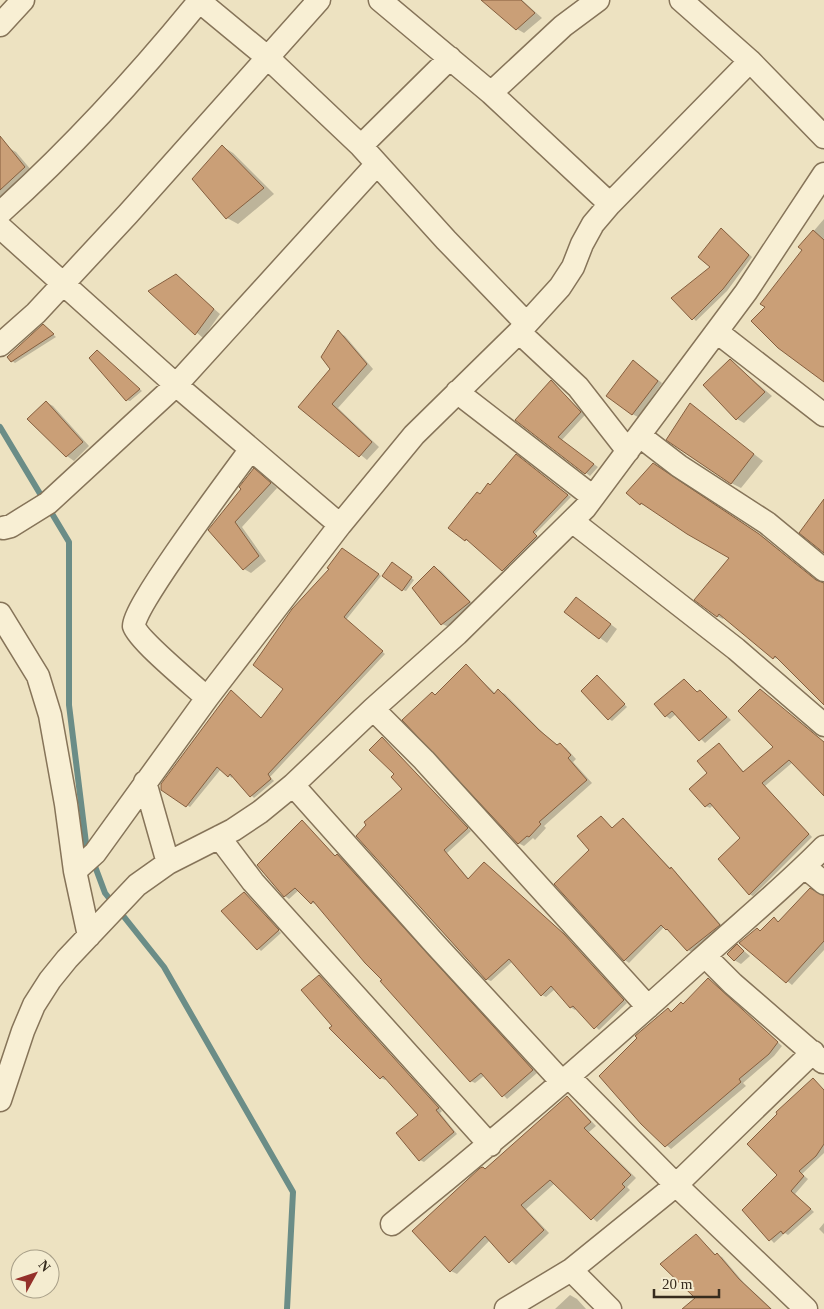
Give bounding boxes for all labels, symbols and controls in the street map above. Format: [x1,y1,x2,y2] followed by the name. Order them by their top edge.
[10,1249,60,1299] north arrow
[36,1257,54,1275] text: N
[654,1266,719,1298] scale bar
[662,1276,693,1292] text: 20 m

